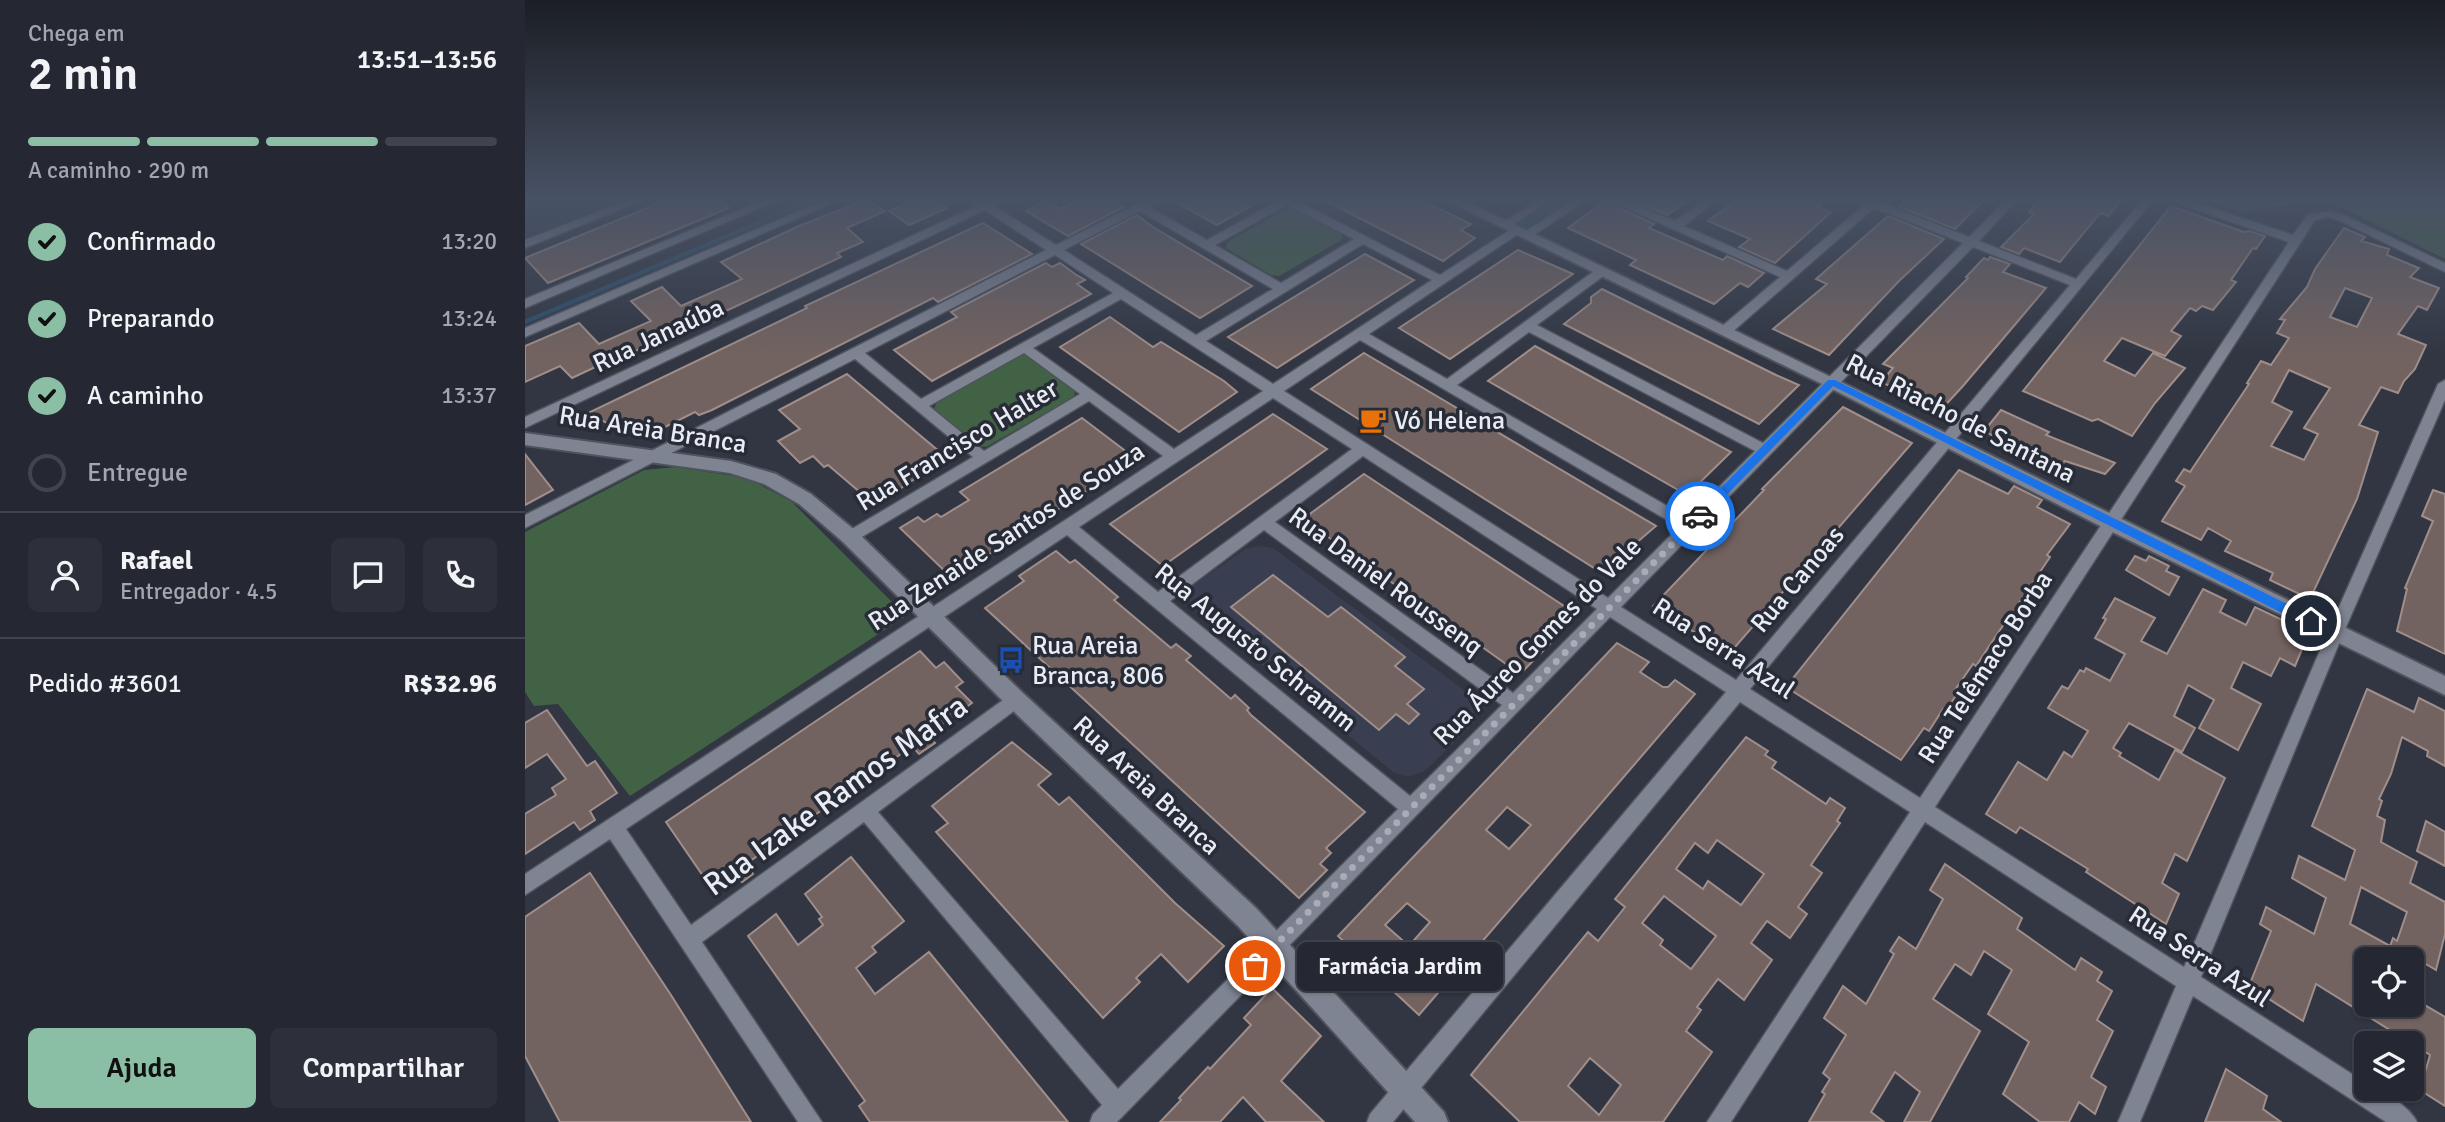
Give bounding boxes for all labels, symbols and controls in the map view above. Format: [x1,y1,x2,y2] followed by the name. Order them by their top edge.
[28,19,125,48] text: Chega em
[357,44,497,76] text: 13:51–13:56
[28,46,138,102] text: 2 min
[28,156,209,185] text: A caminho · 290 m
[28,223,66,261] icon: check
[87,226,216,258] text: Confirmado
[441,227,497,256] text: 13:20
[588,292,729,380] street label: Rua Janaúba
[28,300,66,338] icon: check
[87,303,214,335] text: Preparando
[441,304,497,333] text: 13:24
[1840,347,2081,491] street label: Rua Riacho de Santana
[851,373,1064,519] street label: Rua Francisco Halter
[28,377,66,415] icon: check
[87,380,204,412] text: A caminho
[441,381,497,410] text: 13:37
[557,399,749,461] street label: Rua Areia Branca
[1358,405,1388,435] cafe icon: Vó Helena
[1394,405,1505,437] place label: Vó Helena
[862,435,1151,638] street label: Rua Zenaide Santos de Souza
[87,457,188,489] text: Entregue
[1665,481,1735,551] courier
[1681,497,1719,535] icon: car
[1282,501,1489,663] street label: Rua Daniel Roussenq
[1744,520,1852,639] street label: Rua Canoas
[1427,531,1648,752] street label: Rua Áureo Gomes do Vale
[28,538,102,612] button: person
[331,538,405,612] button: chat
[423,538,497,612] button: phone
[120,545,193,577] text: Rafael
[1148,557,1363,739] street label: Rua Augusto Schramm
[1912,565,2060,770] street label: Rua Telêmaco Borba
[120,577,278,606] text: Entregador · 4.5
[1646,591,1800,707] street label: Rua Serra Azul
[2281,591,2341,651] pin
[2292,602,2330,640] icon: home
[1032,630,1164,692] place label: Rua Areia Branca, 806
[996,645,1026,675] bus stop icon: Rua Areia Branca, 806
[28,668,182,700] text: Pedido #3601
[403,668,497,700] text: R$32.96
[696,686,975,904] street label: Rua Izake Ramos Mafra
[1066,709,1227,862] street label: Rua Areia Branca
[2122,899,2276,1015] street label: Rua Serra Azul
[1225,936,1285,996] pin
[1297,942,1503,990] callout: Farmácia Jardim
[1236,947,1274,985] icon: bag
[2354,947,2424,1101] map controls
[2354,947,2424,1017] button: locate
[1318,952,1482,981] text: Farmácia Jardim
[28,1028,256,1108] button: Ajuda
[270,1028,497,1108] button: Compartilhar
[2354,1031,2424,1101] button: layers

